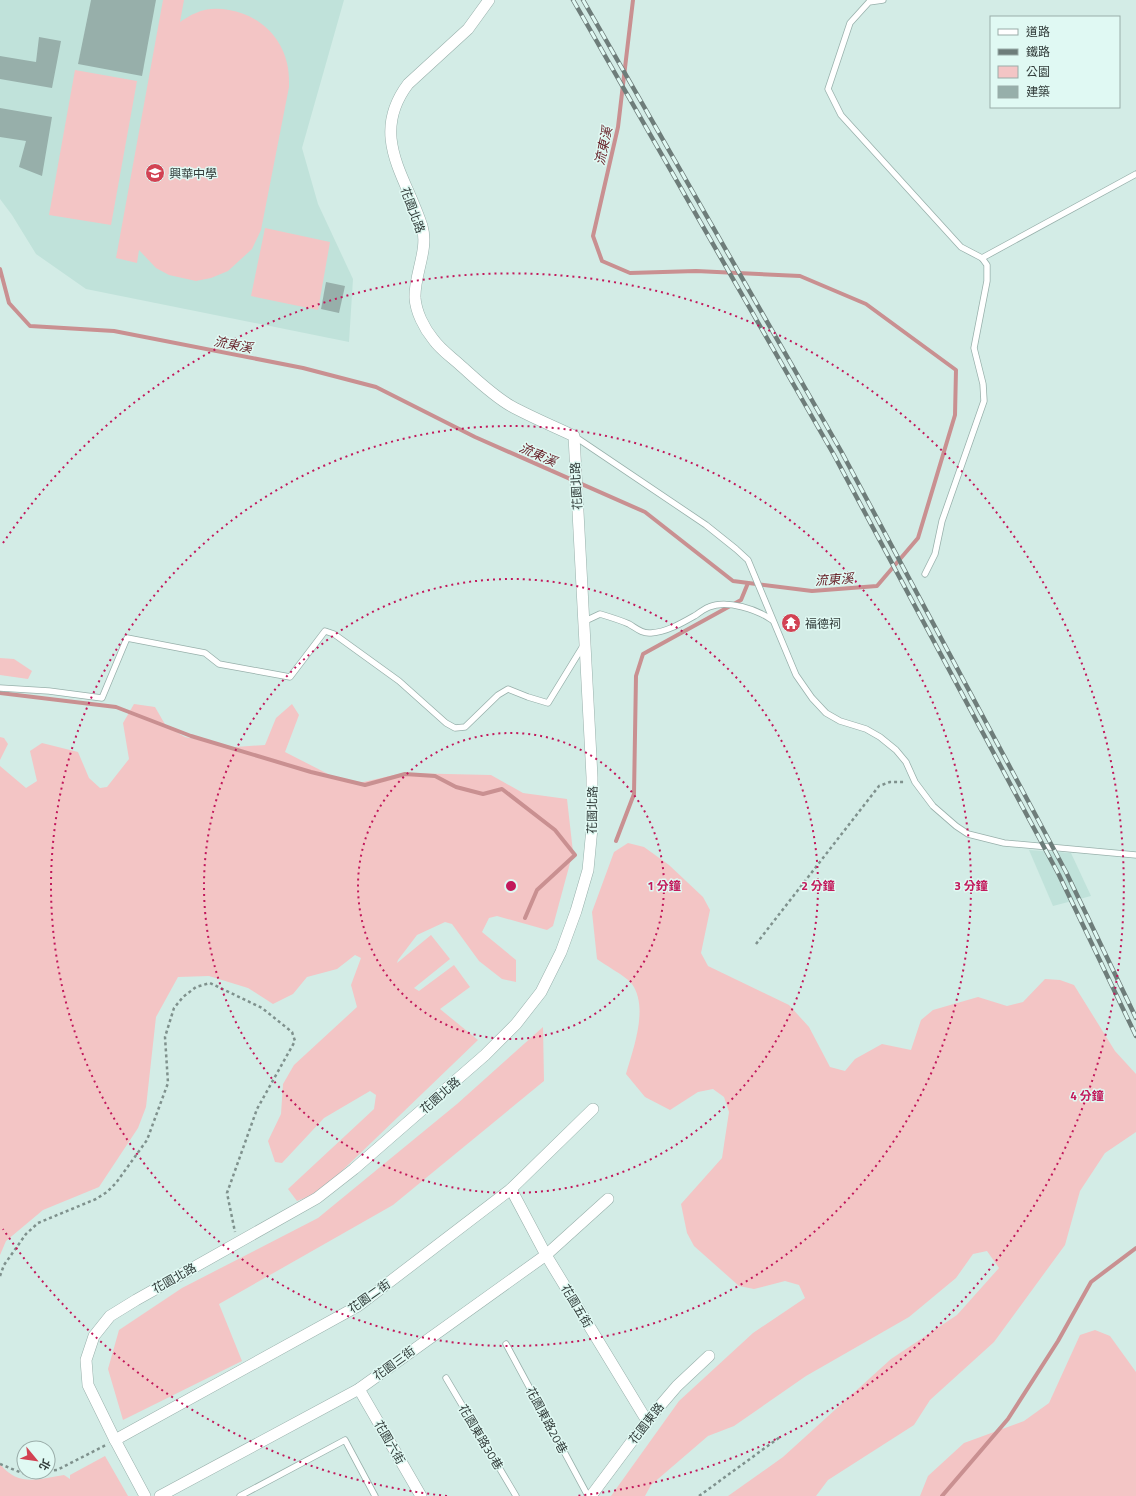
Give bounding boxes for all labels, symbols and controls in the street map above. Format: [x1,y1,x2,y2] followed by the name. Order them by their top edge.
[990,16,1120,108] legend
[1026,22,1050,41] text: 道路
[1026,42,1050,61] text: 鐵路
[1026,62,1050,81] text: 公園
[1026,82,1050,101] text: 建築
[589,123,617,167] water label: 流東溪
[144,162,166,184] school or university icon: 興華中學
[169,164,217,183] place label: 興華中學
[396,184,430,236] street label: 花園北路
[212,330,256,358] water label: 流東溪
[516,437,562,472] water label: 流東溪
[565,462,587,510] street label: 花園北路
[814,568,856,590] water label: 流東溪
[780,612,802,634] temple icon: 福德祠
[805,614,841,633] place label: 福德祠
[582,786,602,834] street label: 花園北路
[647,876,681,895] text: 1 分鐘
[801,876,835,895] text: 2 分鐘
[954,876,988,895] text: 3 分鐘
[504,879,518,893] centre of rings
[416,1072,464,1118] street label: 花園北路
[1070,1086,1104,1105] text: 4 分鐘
[148,1258,200,1298] street label: 花園北路
[344,1274,394,1318] street label: 花園二街
[556,1281,598,1331] street label: 花園五街
[369,1341,419,1385] street label: 花園三街
[521,1383,573,1457] street label: 花園東路20巷
[624,1398,668,1448] street label: 花園東路
[454,1401,508,1473] street label: 花園東路30巷
[370,1416,410,1468] street label: 花園六街
[16,1440,56,1480] north arrow
[35,1456,54,1474] text: 北

